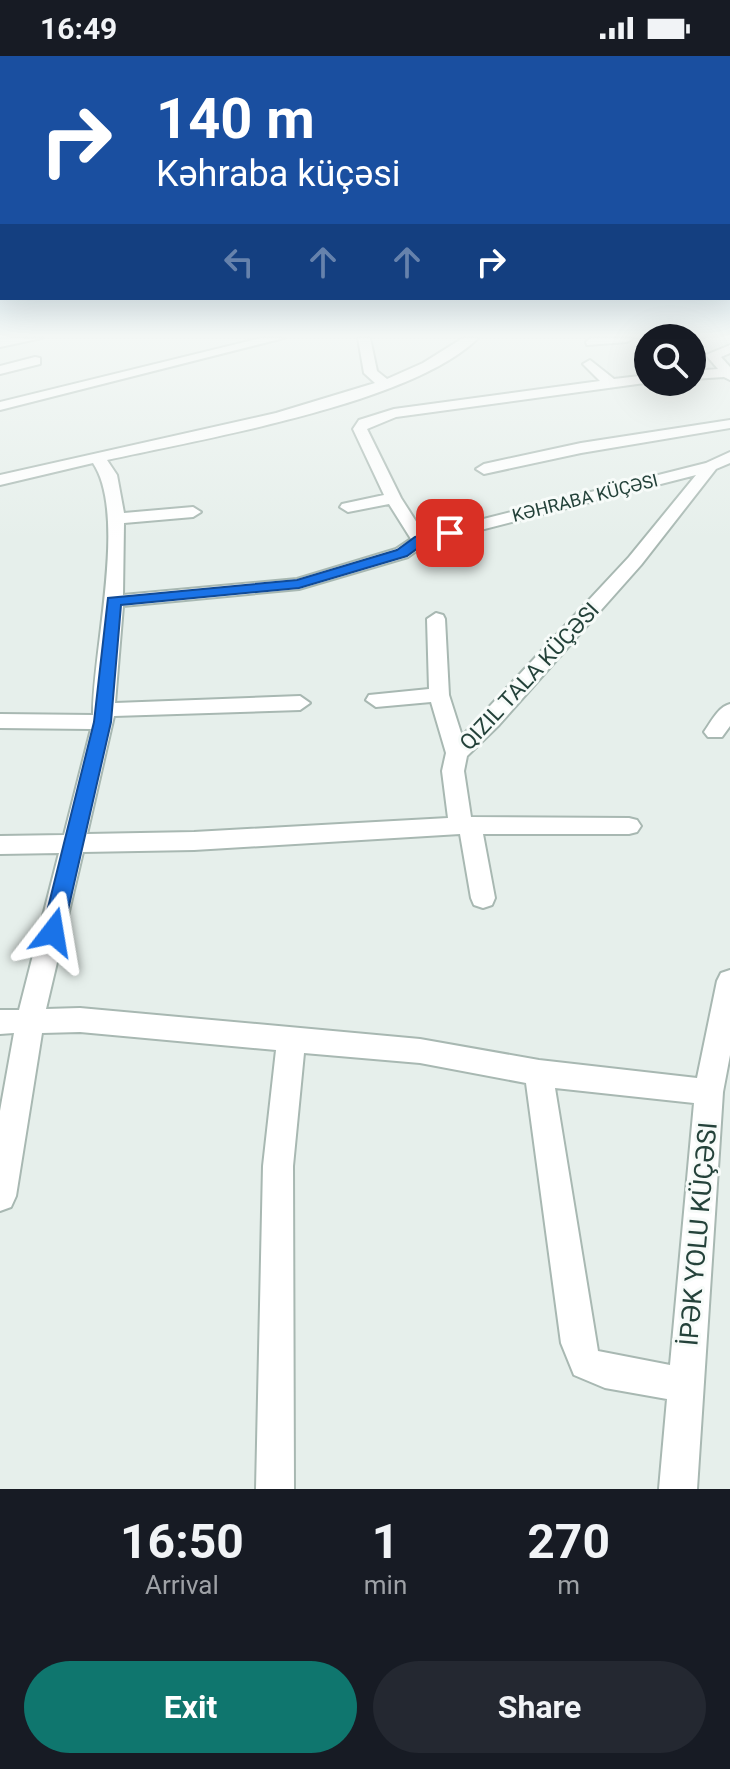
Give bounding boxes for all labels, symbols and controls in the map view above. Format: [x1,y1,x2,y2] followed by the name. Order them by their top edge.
[40,11,117,46] text: 16:49
[156,86,315,152] text: 140 m
[24,88,128,192] icon: right
[156,153,400,195] text: Kəhraba küçəsi
[217,240,261,284] icon: left
[301,240,345,284] icon: ahead
[385,240,429,284] icon: ahead
[469,240,513,284] icon: right
[634,324,706,396] map controls
[634,324,706,396] button: search
[510,469,660,526] street label: KƏHRABA KÜÇƏSI
[416,499,484,567] pin
[428,511,472,555] icon: arrive
[455,597,604,755] street label: QIZIL TALA KÜÇƏSI
[11.0,890,95.0,974] position arrow
[673,1121,723,1347] street label: İPƏK YOLU KÜÇƏSI
[120,1513,244,1570] text: 16:50
[372,1513,399,1570] text: 1
[527,1513,610,1570] text: 270
[145,1570,219,1600] text: Arrival
[364,1570,407,1600] text: min
[557,1570,580,1600] text: m
[24,1661,357,1753] button: Exit
[373,1661,706,1753] button: Share

